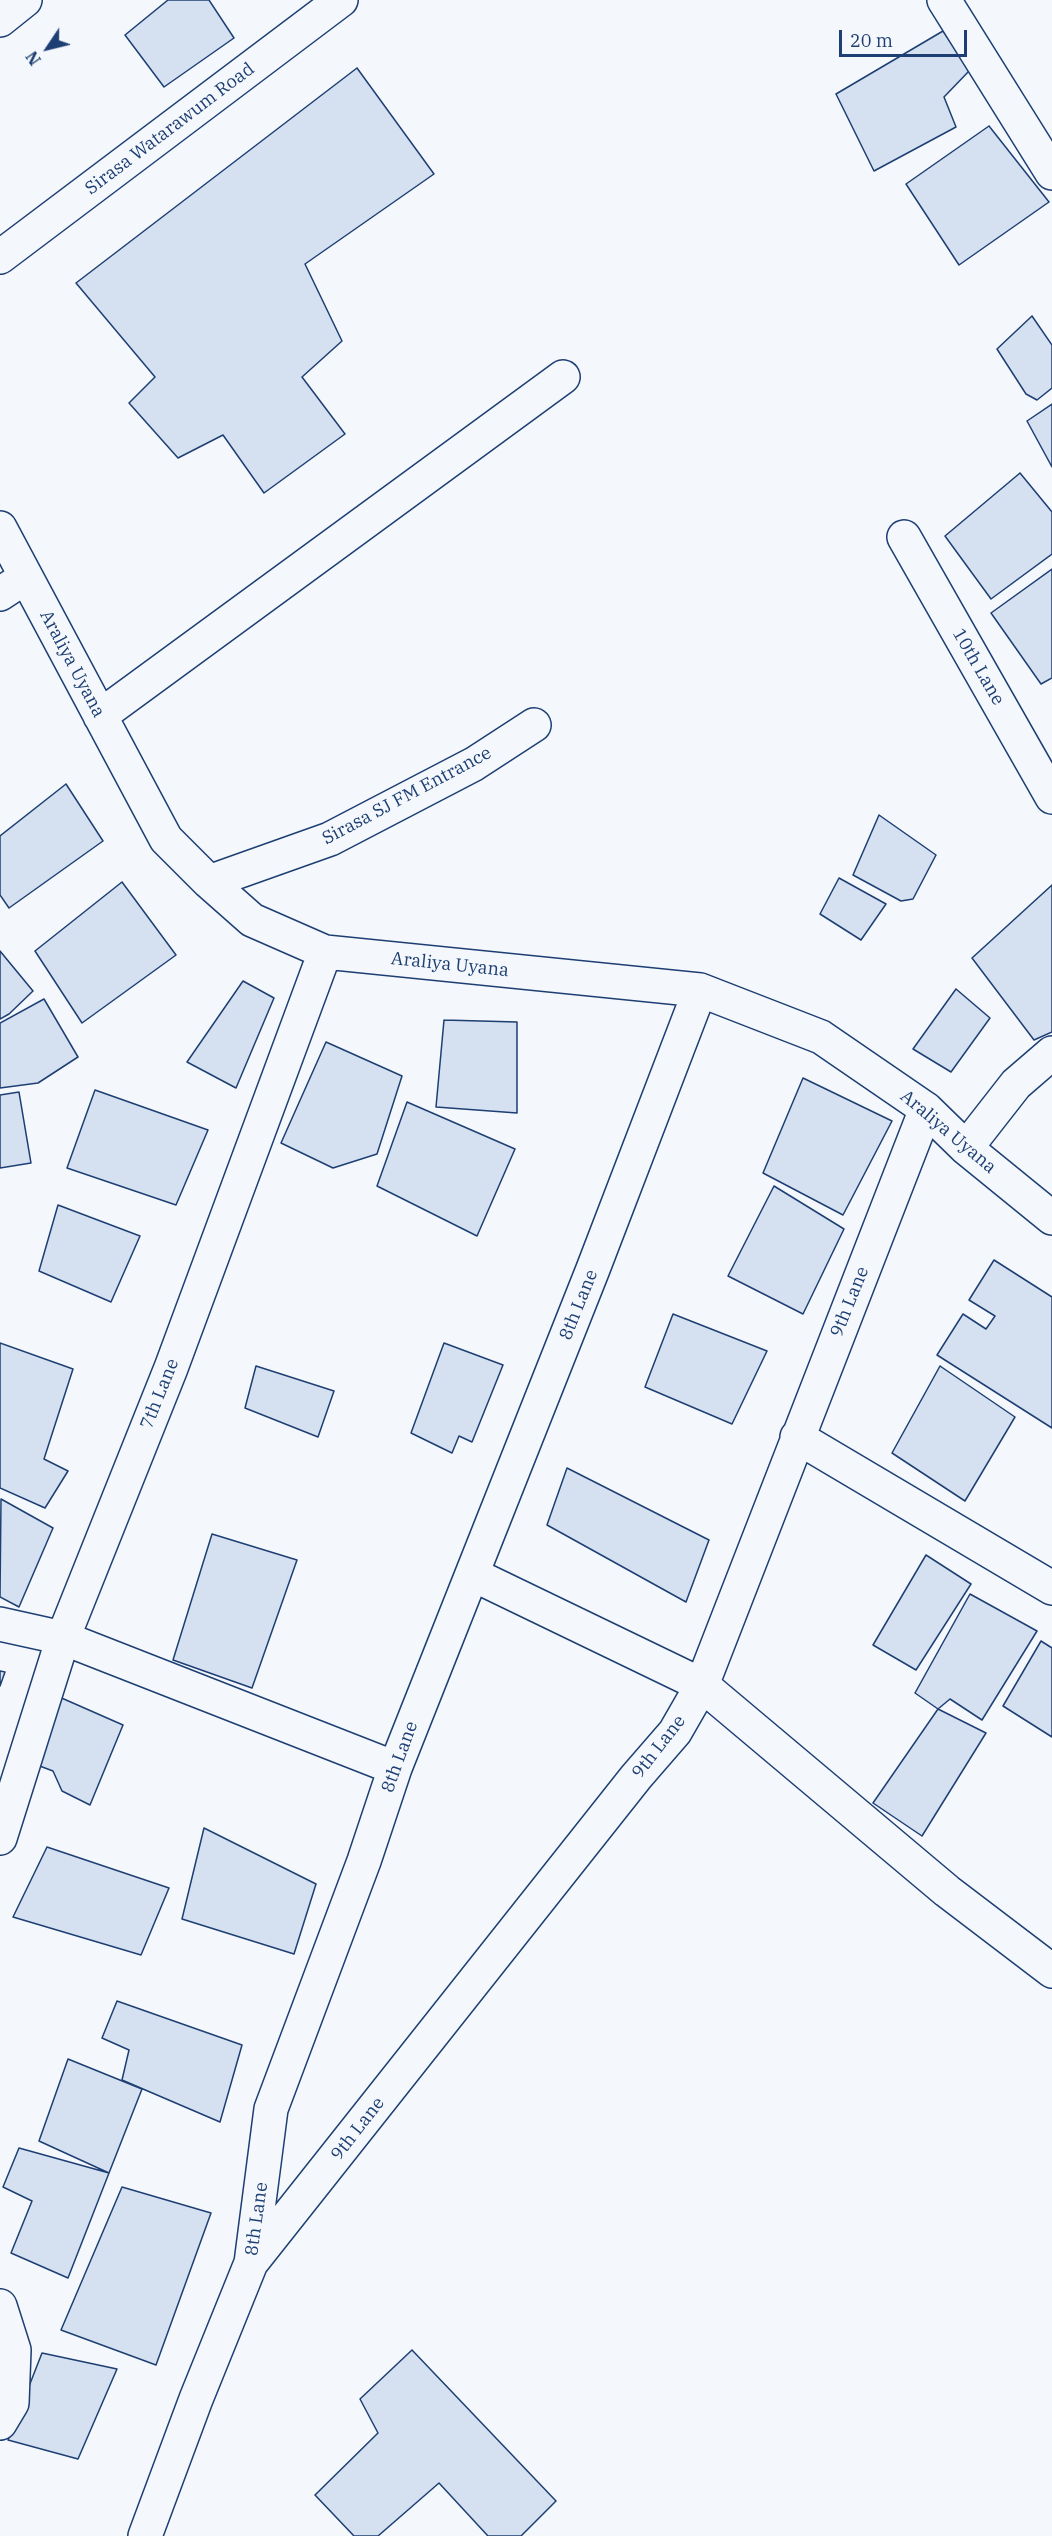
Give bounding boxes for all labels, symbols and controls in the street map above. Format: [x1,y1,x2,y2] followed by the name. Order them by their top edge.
[18,18,78,78] north arrow
[842,18,970,56] scale bar
[850,29,893,52] text: 20 m
[21,47,45,69] text: N
[81,58,259,200] street label: Sirasa Watarawum Road
[35,607,109,721] street label: Araliya Uyana
[947,625,1009,709] street label: 10th Lane
[319,742,495,850] street label: Sirasa SJ FM Entrance
[390,948,510,982] street label: Araliya Uyana
[896,1086,1000,1178] street label: Araliya Uyana
[826,1264,874,1340] street label: 9th Lane
[555,1267,603,1343] street label: 8th Lane
[136,1356,184,1432] street label: 7th Lane
[628,1711,690,1783] street label: 9th Lane
[377,1718,423,1796] street label: 8th Lane
[327,2093,389,2165] street label: 9th Lane
[241,2181,273,2257] street label: 8th Lane

